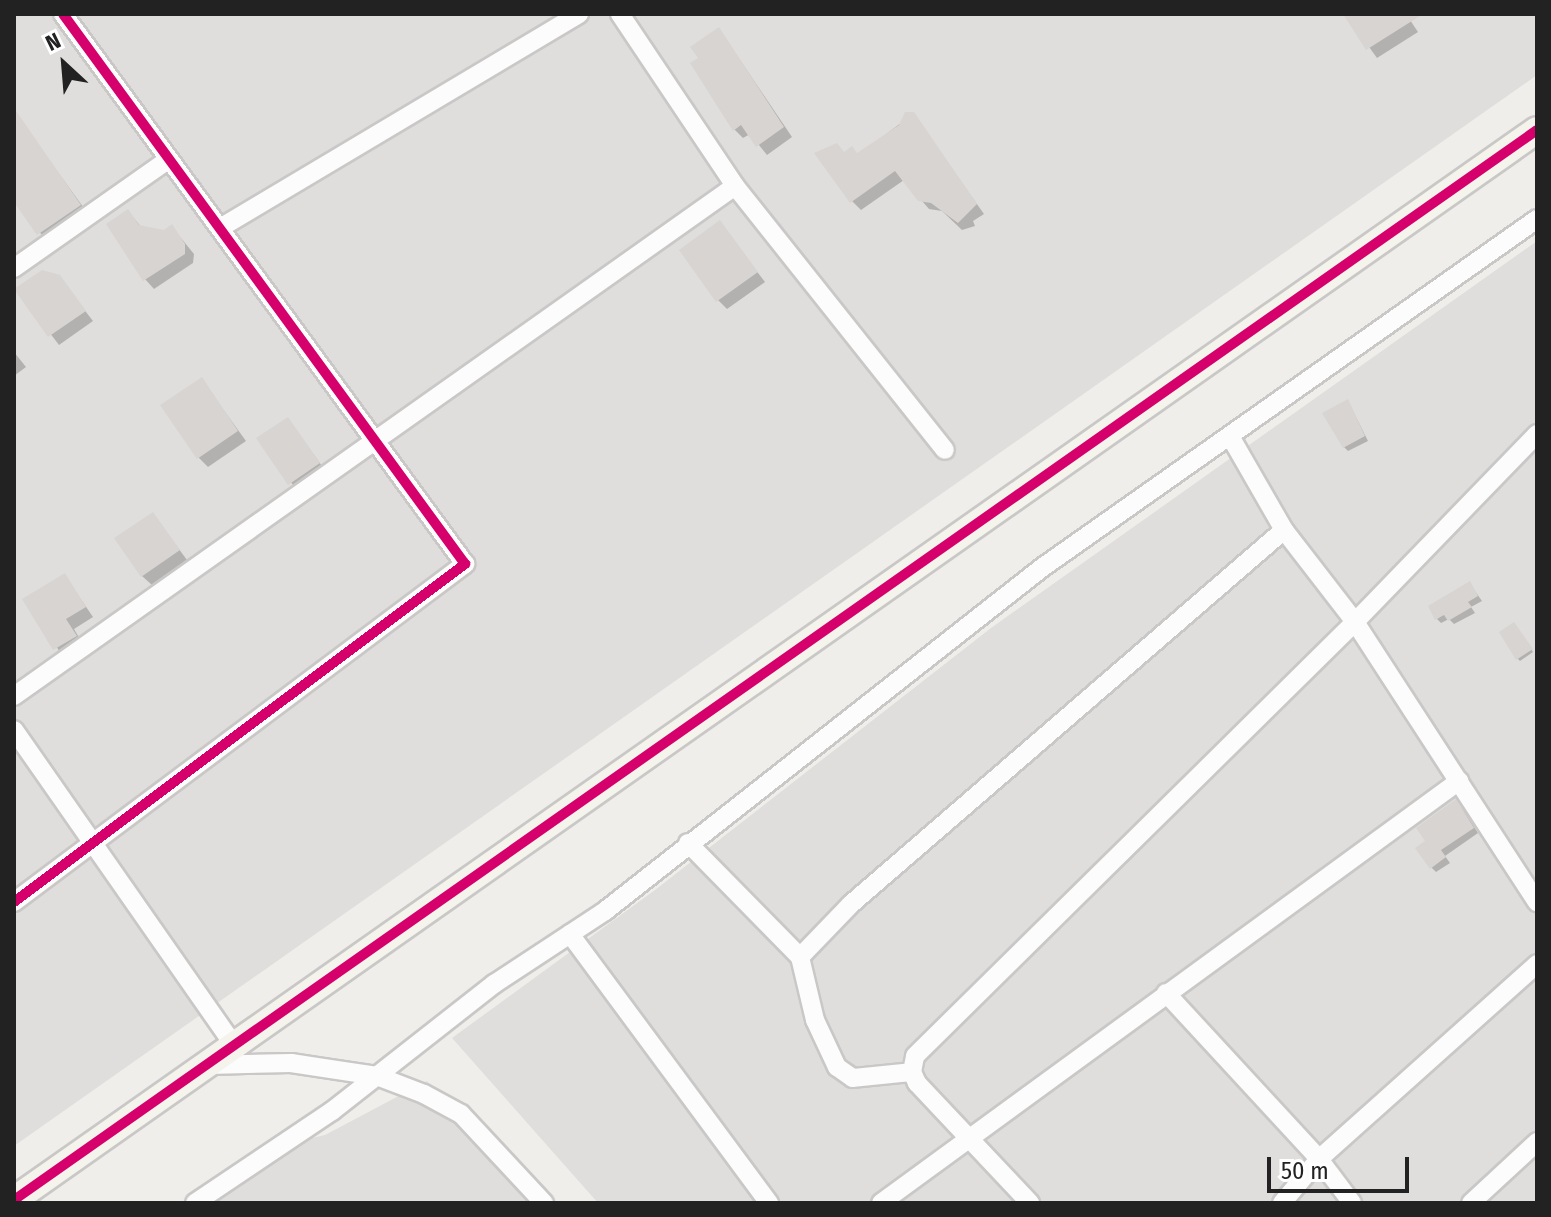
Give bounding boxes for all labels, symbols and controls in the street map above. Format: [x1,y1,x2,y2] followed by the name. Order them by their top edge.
[24,24,104,104] north arrow
[41,27,65,57] text: N
[1271,1141,1413,1191] scale bar
[1281,1157,1329,1185] text: 50 m

